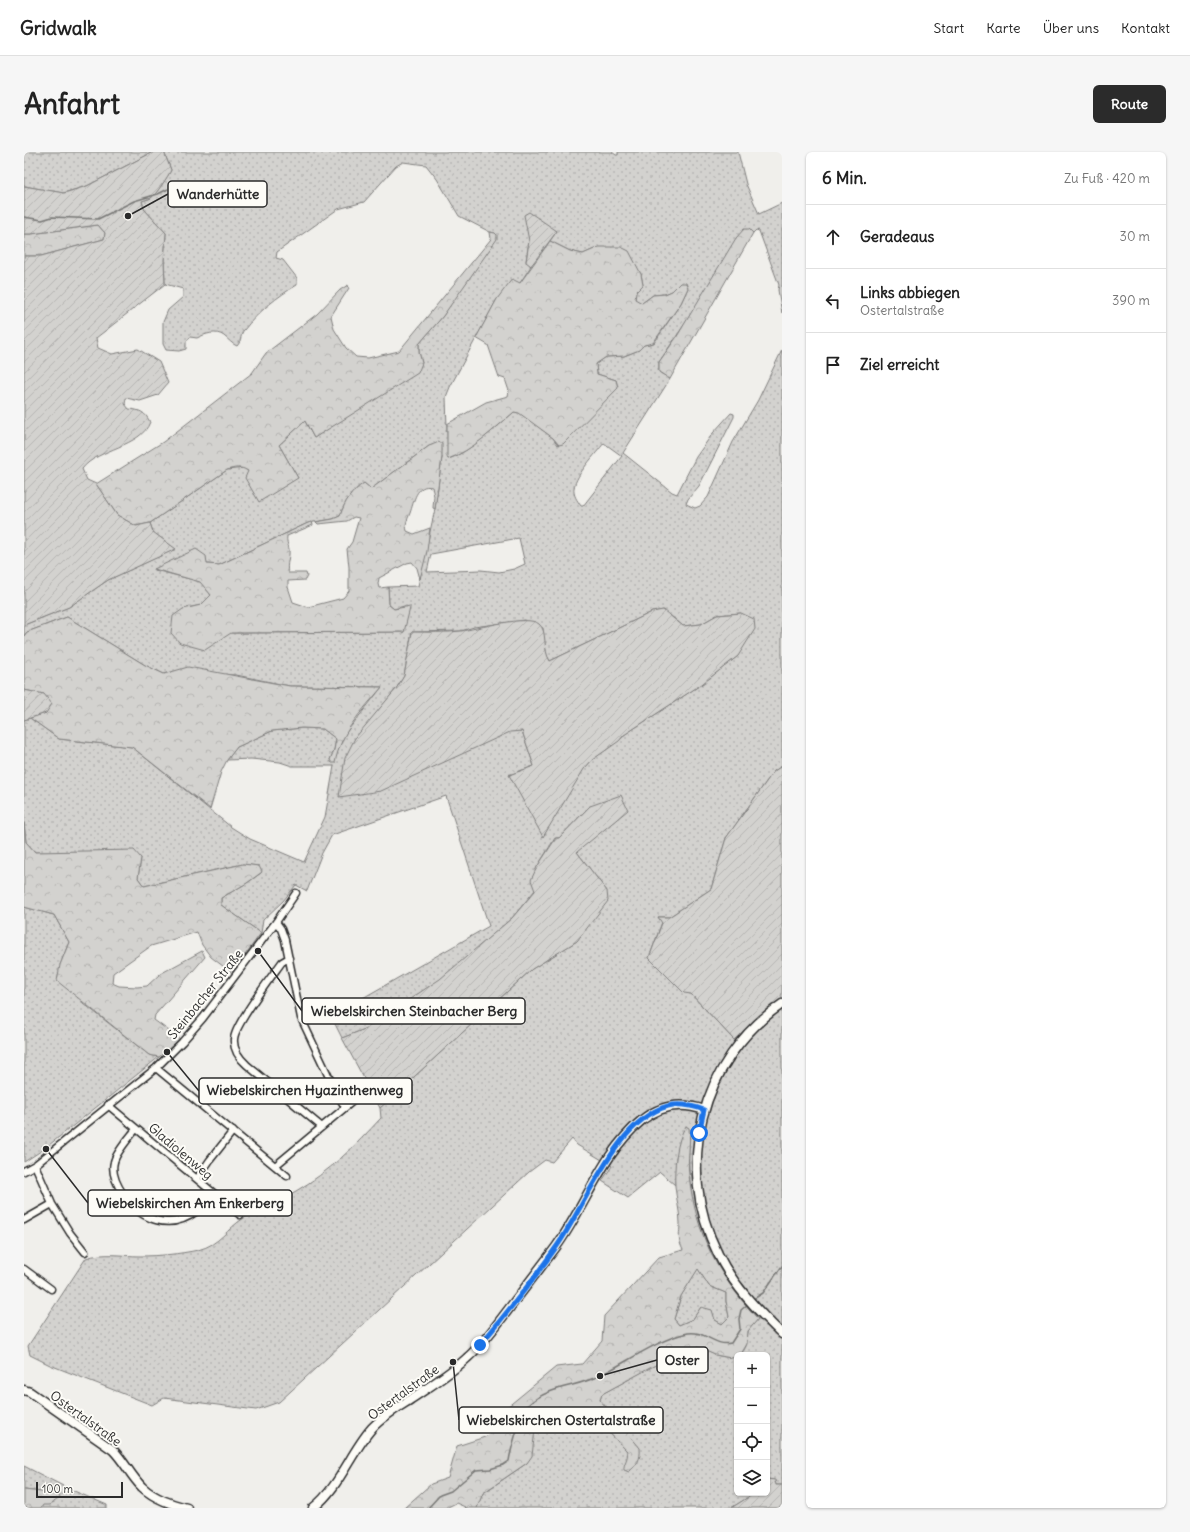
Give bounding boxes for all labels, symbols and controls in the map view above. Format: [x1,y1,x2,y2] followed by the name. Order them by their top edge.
[20,16,97,40] text: Gridwalk
[934,19,964,37] text: Start
[986,19,1021,37] text: Karte
[1043,19,1099,37] text: Über uns
[1121,19,1170,37] text: Kontakt
[1093,85,1166,123] button: Route
[24,86,120,122] text: Anfahrt
[822,167,867,189] text: 6 Min.
[1064,170,1150,187] text: Zu Fuß · 420 m
[168,181,267,207] callout: Wanderhütte
[177,185,260,203] text: Wanderhütte
[822,226,844,248] icon: ahead
[860,227,934,246] text: Geradeaus
[1120,228,1150,245] text: 30 m
[860,283,960,302] text: Links abbiegen
[822,290,844,312] icon: left
[1112,292,1150,309] text: 390 m
[860,302,944,319] text: Ostertalstraße
[822,354,844,376] icon: arrive
[860,355,939,374] text: Ziel erreicht
[164,946,247,1043] street label: Steinbacher Straße
[302,998,525,1024] callout: Wiebelskirchen Steinbacher Berg
[311,1002,518,1020] text: Wiebelskirchen Steinbacher Berg
[199,1078,412,1104] callout: Wiebelskirchen Hyazinthenweg
[207,1081,404,1099] text: Wiebelskirchen Hyazinthenweg
[145,1119,217,1183] street label: Gladiolenweg
[690,1124,708,1142] route start
[88,1190,292,1216] callout: Wiebelskirchen Am Enkerberg
[96,1194,284,1212] text: Wiebelskirchen Am Enkerberg
[471,1336,489,1354] route end
[657,1347,708,1373] callout: Oster
[664,1351,700,1369] text: Oster
[734,1352,770,1496] map controls
[734,1352,770,1388] button: +
[364,1361,442,1424] street label: Ostertalstraße
[47,1387,125,1450] street label: Ostertalstraße
[734,1388,770,1424] button: −
[459,1407,663,1433] callout: Wiebelskirchen Ostertalstraße
[467,1411,656,1429] text: Wiebelskirchen Ostertalstraße
[734,1424,770,1460] button: locate
[734,1460,770,1496] button: layers
[36,1480,123,1499] scale bar
[42,1482,73,1496] text: 100 m

